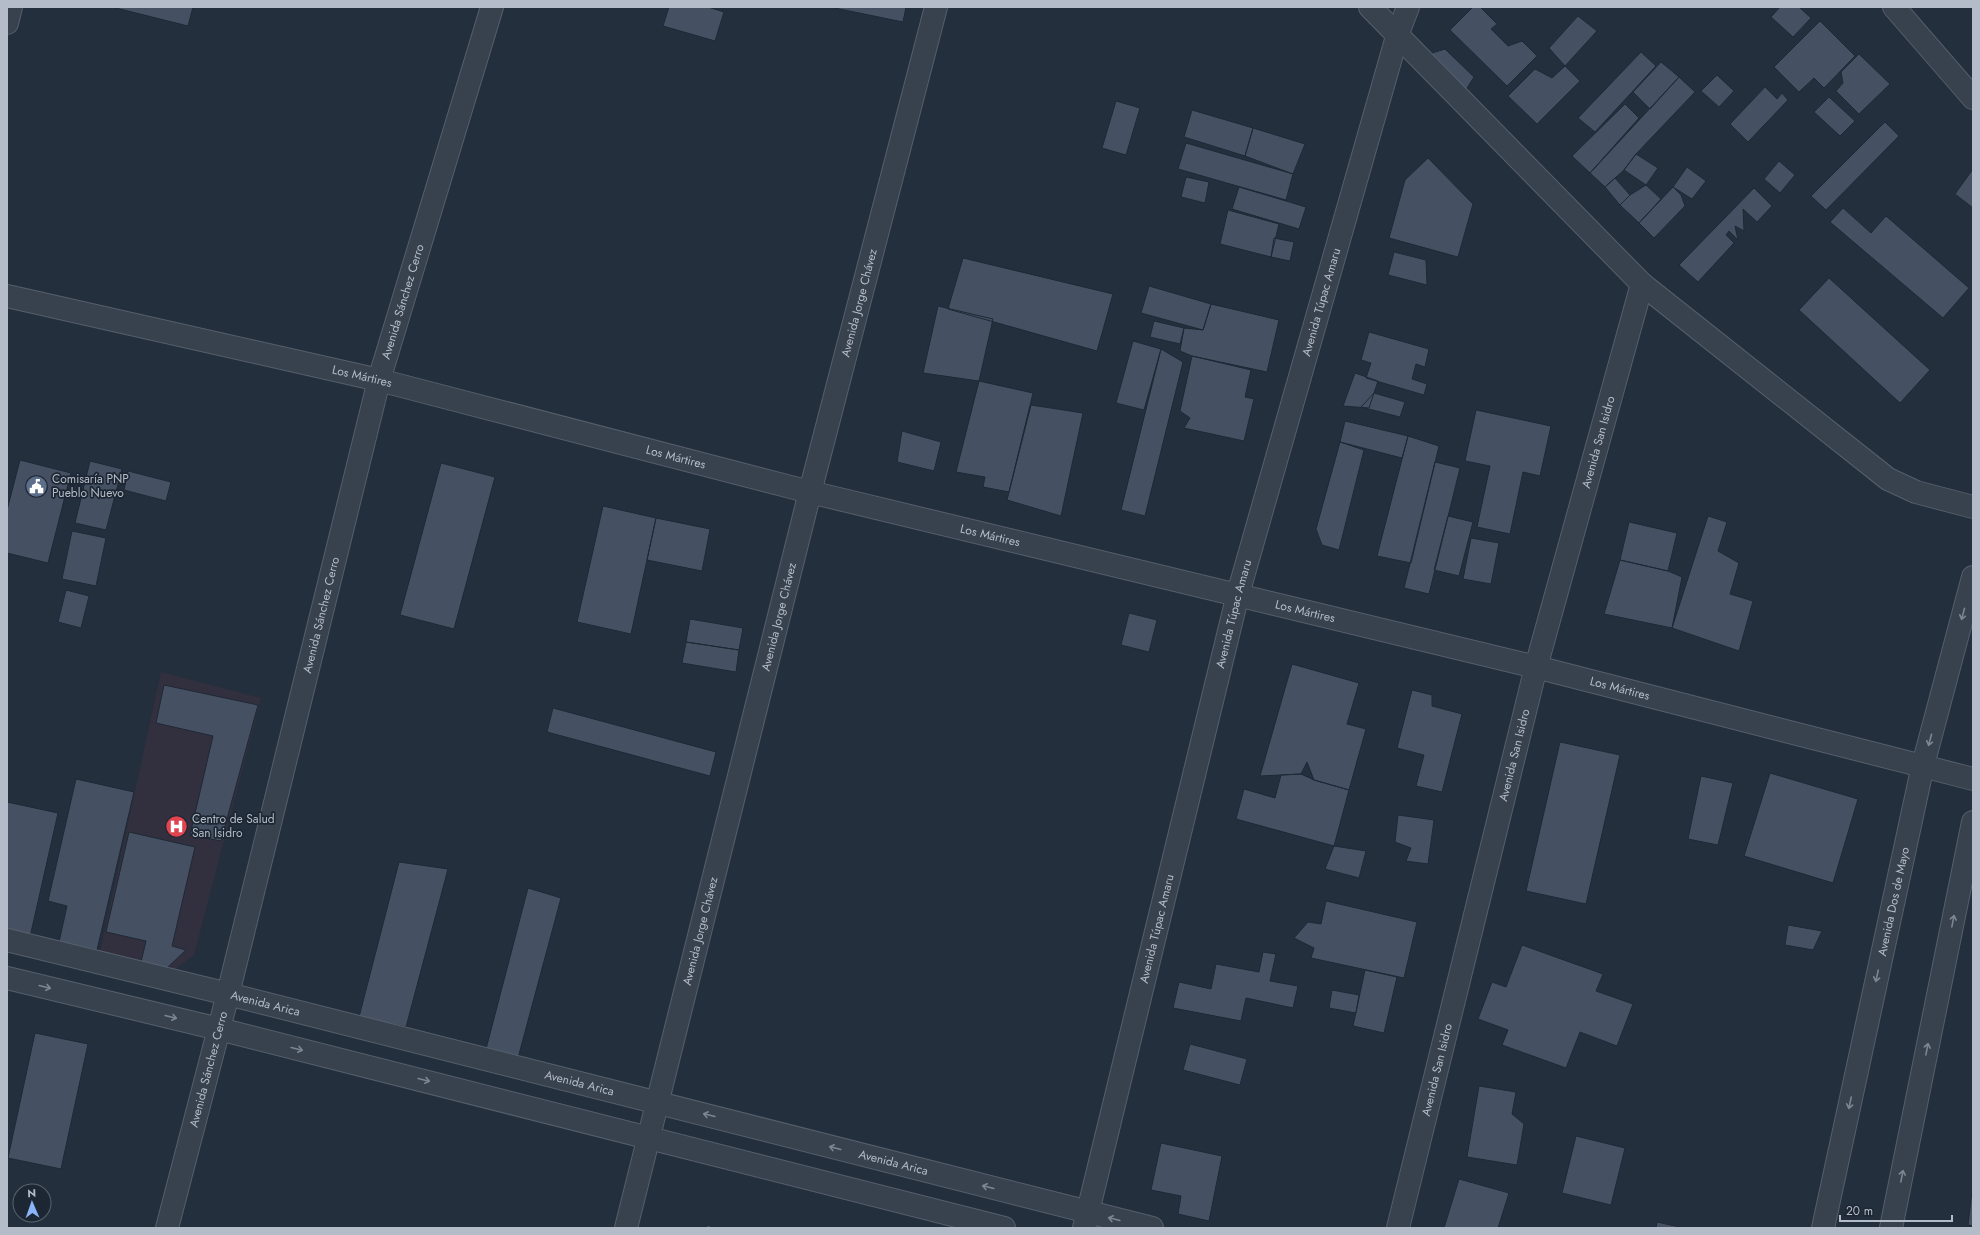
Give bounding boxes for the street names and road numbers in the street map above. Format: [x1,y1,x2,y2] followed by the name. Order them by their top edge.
[377,242,429,361] street label: Avenida Sánchez Cerro
[836,246,882,359] street label: Avenida Jorge Chávez
[1297,246,1345,358] street label: Avenida Túpac Amaru
[330,361,394,392] street label: Los Mártires
[1577,394,1620,490] street label: Avenida San Isidro
[644,441,708,474] street label: Los Mártires
[958,520,1022,551] street label: Los Mártires
[298,555,344,675] street label: Avenida Sánchez Cerro
[1211,557,1256,670] street label: Avenida Túpac Amaru
[757,560,801,673] street label: Avenida Jorge Chávez
[1273,595,1337,627] street label: Los Mártires
[1588,672,1652,705] street label: Los Mártires
[1494,706,1535,803] street label: Avenida San Isidro
[1873,845,1914,958] street label: Avenida Dos de Mayo
[1135,872,1179,985] street label: Avenida Túpac Amaru
[678,875,723,987] street label: Avenida Jorge Chávez
[229,986,302,1021] street label: Avenida Arica
[185,1009,232,1129] street label: Avenida Sánchez Cerro
[1417,1021,1457,1118] street label: Avenida San Isidro
[543,1066,616,1100] street label: Avenida Arica
[857,1145,930,1180] street label: Avenida Arica

